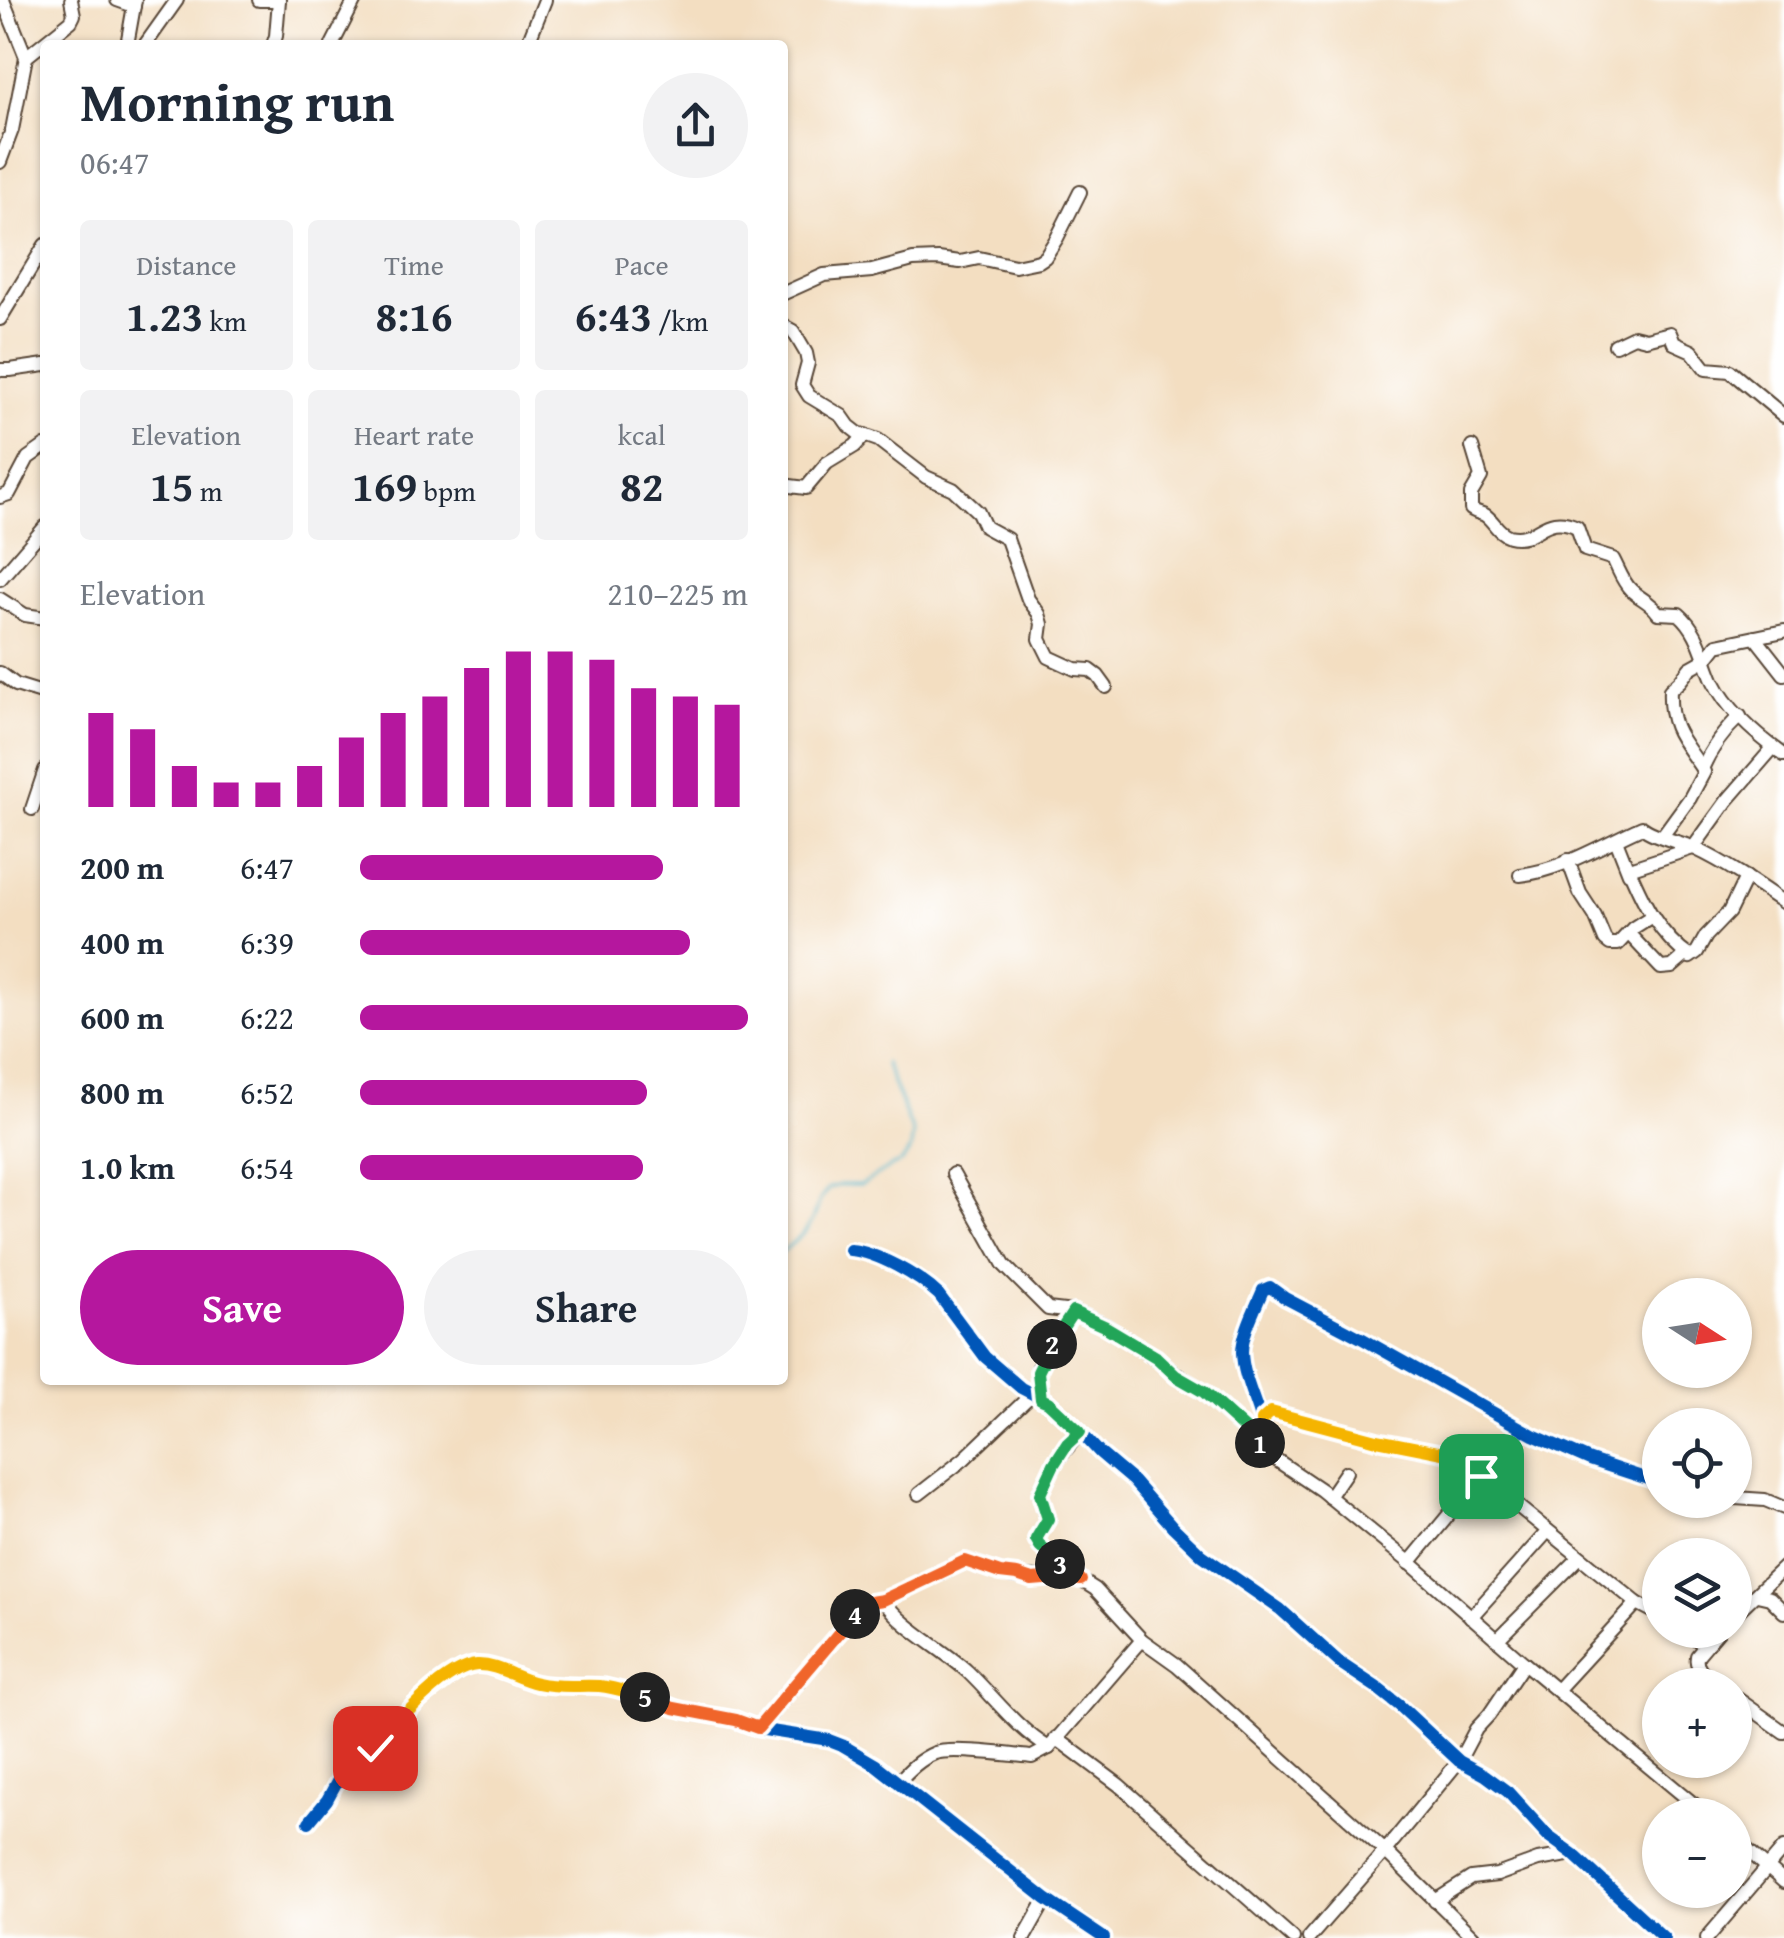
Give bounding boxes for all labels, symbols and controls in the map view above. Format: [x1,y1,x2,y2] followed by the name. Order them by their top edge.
[80,61,394,141] text: Morning run
[643,73,748,178] button: share
[80,139,149,186] text: 06:47
[136,244,237,285] text: Distance
[384,244,444,285] text: Time
[615,244,669,285] text: Pace
[126,285,203,346] text: 1.23
[375,285,453,346] text: 8:16
[575,285,652,346] text: 6:43
[203,300,247,341] text: km
[652,300,708,341] text: /km
[132,414,241,455] text: Elevation
[354,414,474,455] text: Heart rate
[618,414,666,455] text: kcal
[150,455,194,516] text: 15
[352,455,417,516] text: 169
[620,455,663,516] text: 82
[194,470,223,511] text: m
[417,470,476,511] text: bpm
[80,570,205,617] text: Elevation
[607,570,748,617] text: 210–225 m
[80,844,164,891] text: 200 m
[240,844,294,891] text: 6:47
[80,919,164,966] text: 400 m
[240,919,294,966] text: 6:39
[80,994,164,1041] text: 600 m
[240,994,294,1041] text: 6:22
[80,1069,164,1116] text: 800 m
[240,1069,294,1116] text: 6:52
[80,1144,175,1191] text: 1.0 km
[240,1144,294,1191] text: 6:54
[80,1250,404,1365] button: Save
[424,1250,748,1365] button: Share
[1642,1278,1752,1388] north arrow
[1642,1278,1752,1908] map controls
[1027,1319,1077,1369] pin: 2
[1045,1323,1059,1364] text: 2
[1642,1408,1752,1518] button: locate
[1235,1418,1285,1468] pin: 1
[1253,1422,1267,1463] text: 1
[1439,1434,1524,1519] pin
[1454,1449,1509,1504] icon: arrive
[1642,1538,1752,1648] button: layers
[1035,1539,1085,1589] pin: 3
[1053,1543,1067,1584] text: 3
[830,1589,880,1639] pin: 4
[848,1593,862,1634] text: 4
[1642,1668,1752,1778] button: +
[620,1672,670,1722] pin: 5
[638,1676,652,1717] text: 5
[333,1706,418,1791] pin
[348,1721,403,1776] icon: check
[1642,1798,1752,1908] button: −

